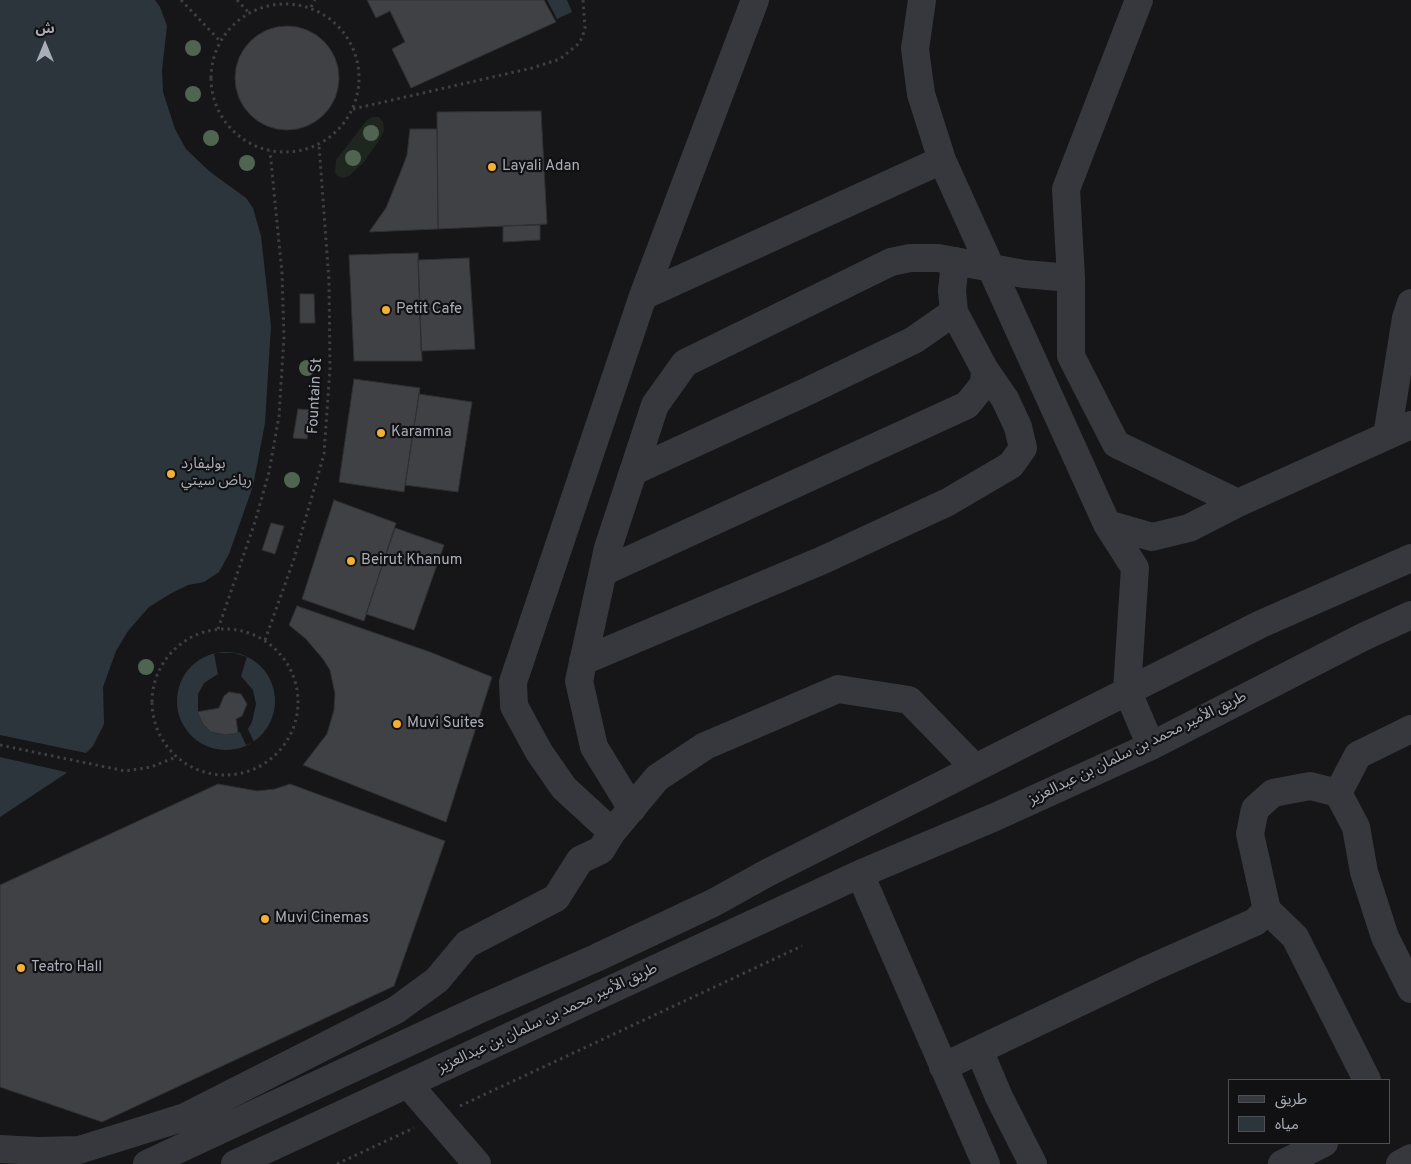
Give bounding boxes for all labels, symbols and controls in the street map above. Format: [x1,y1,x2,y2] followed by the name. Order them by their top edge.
[20,20,70,70] north arrow
[35,21,55,38] text: ش
[502,158,580,176] place label: Layali Adan
[486,161,498,173] marker: Layali Adan
[396,301,462,319] place label: Petit Cafe
[380,304,392,316] marker: Petit Cafe
[305,358,327,434] street label: Fountain St
[391,424,452,442] place label: Karamna
[375,427,387,439] marker: Karamna
[181,456,252,491] place label: بوليفارد رياض سيتي
[165,468,177,480] marker: بوليفارد رياض سيتي
[361,552,462,570] place label: Beirut Khanum
[345,555,357,567] marker: Beirut Khanum
[1026,688,1250,810] street label: طريق الأمير محمد بن سلمان بن عبدالعزيز
[407,715,484,733] place label: Muvi Suites
[391,718,403,730] marker: Muvi Suites
[275,910,369,928] place label: Muvi Cinemas
[259,913,271,925] marker: Muvi Cinemas
[31,959,102,977] place label: Teatro Hall
[435,960,661,1078] street label: طريق الأمير محمد بن سلمان بن عبدالعزيز
[15,962,27,974] marker: Teatro Hall
[1228,1079,1391,1144] legend
[1275,1091,1307,1110] text: طريق
[1275,1116,1299,1135] text: مياه

